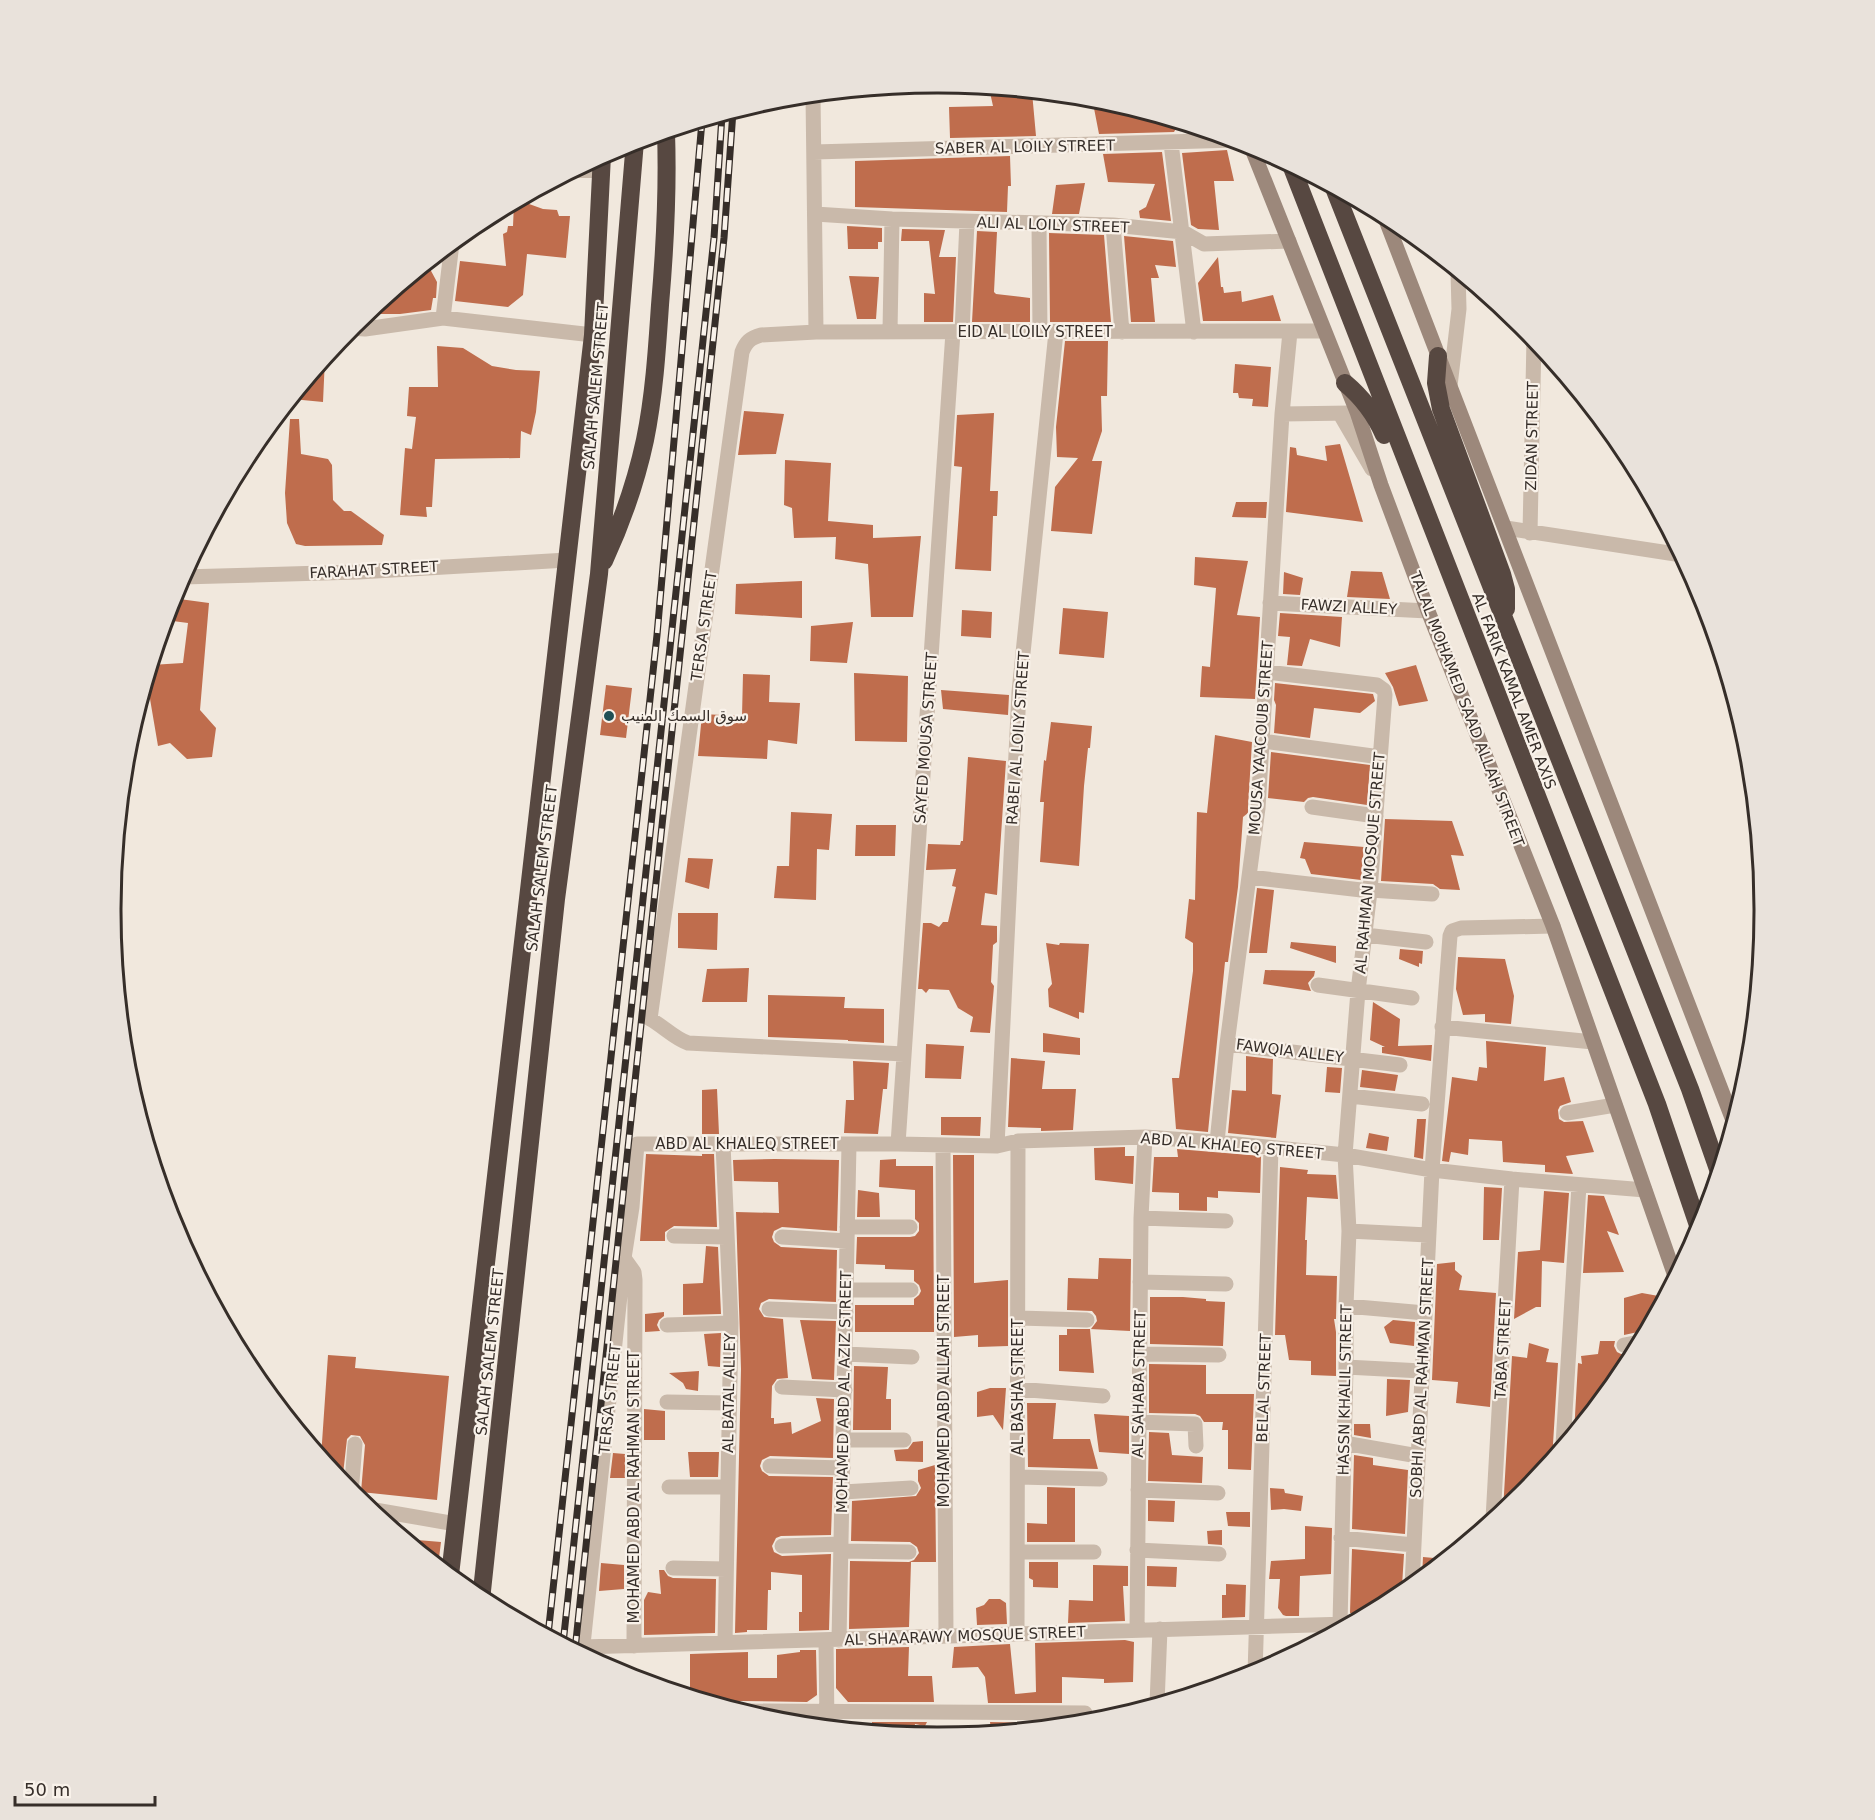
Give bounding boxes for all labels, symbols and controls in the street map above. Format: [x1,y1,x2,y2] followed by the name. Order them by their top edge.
[935,136,1116,158] street label: SABER AL LOILY STREET
[976,213,1130,237] street label: ALI AL LOILY STREET
[580,301,612,470] street label: SALAH SALEM STREET
[957,323,1113,341] street label: EID AL LOILY STREET
[1522,380,1542,491] street label: ZIDAN STREET
[309,558,440,582] street label: FARAHAT STREET
[1406,568,1528,850] street label: TALAL MOHAMED SAAD ALLAH STREET
[687,569,721,683] street label: TERSA STREET
[1468,590,1560,792] street label: AL FARIK KAMAL AMER AXIS
[1300,595,1399,619] street label: FAWZI ALLEY
[1245,639,1277,836] street label: MOUSA YAACOUB STREET
[1003,650,1033,825] street label: RABEI AL LOILY STREET
[911,651,941,824] street label: SAYED MOUSA STREET
[621,707,747,725] place label: سوق السمك المنيب
[602,709,616,723] marker: سوق السمك المنيب
[1351,751,1389,975] street label: AL RAHMAN MOSQUE STREET
[523,783,561,952] street label: SALAH SALEM STREET
[1235,1035,1346,1067] street label: FAWQIA ALLEY
[1140,1129,1325,1163] street label: ABD AL KHALEQ STREET
[655,1135,839,1153] street label: ABD AL KHALEQ STREET
[1407,1257,1437,1498] street label: SOBHI ABD AL RAHMAN STREET
[472,1267,508,1436] street label: SALAH SALEM STREET
[833,1270,855,1513] street label: MOHAMED ABD AL AZIZ STREET
[935,1274,953,1507] street label: MOHAMED ABD ALLAH STREET
[1491,1297,1515,1401] street label: TABA STREET
[1335,1303,1356,1476] street label: HASSN KHALIL STREET
[1129,1309,1149,1458] street label: AL SAHABA STREET
[1009,1318,1027,1456] street label: AL BASHA STREET
[719,1332,739,1453] street label: AL BATAL ALLEY
[1253,1332,1275,1443] street label: BELAL STREET
[595,1342,625,1456] street label: TERSA STREET
[625,1350,643,1624] street label: MOHAMED ABD AL RAHMAN STREET
[844,1623,1087,1649] street label: AL SHAARAWY MOSQUE STREET
[15,1769,154,1807] scale bar
[24,1779,70,1800] text: 50 m

